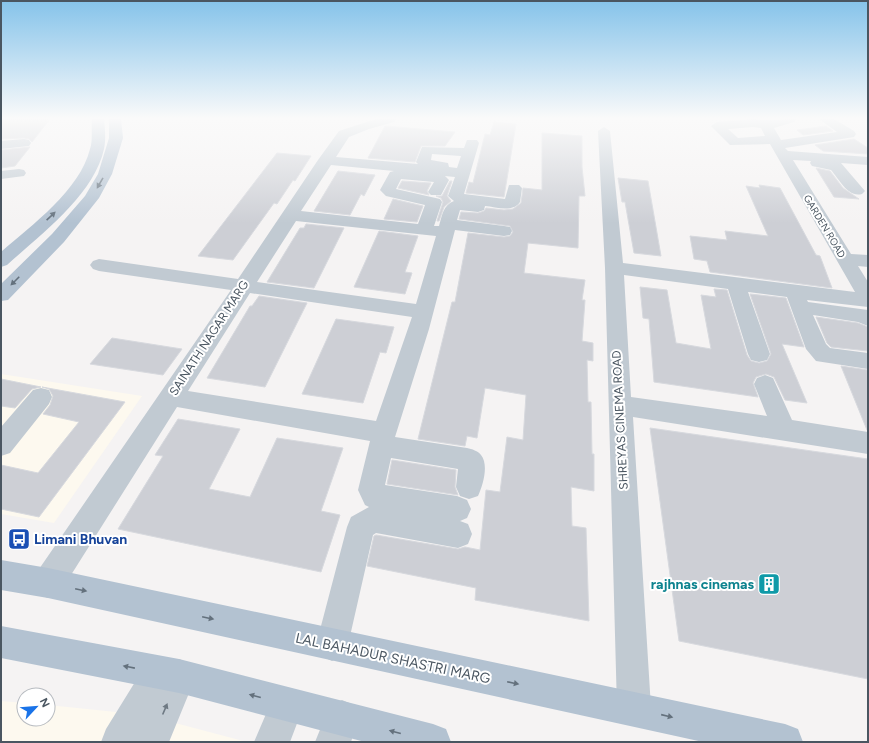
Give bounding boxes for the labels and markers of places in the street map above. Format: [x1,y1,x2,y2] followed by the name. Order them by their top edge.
[6,526,32,552] bus stop icon: Limani Bhuvan
[34,531,127,548] place label: Limani Bhuvan
[756,571,782,597] building icon: rajhnas cinemas
[651,576,754,593] place label: rajhnas cinemas

